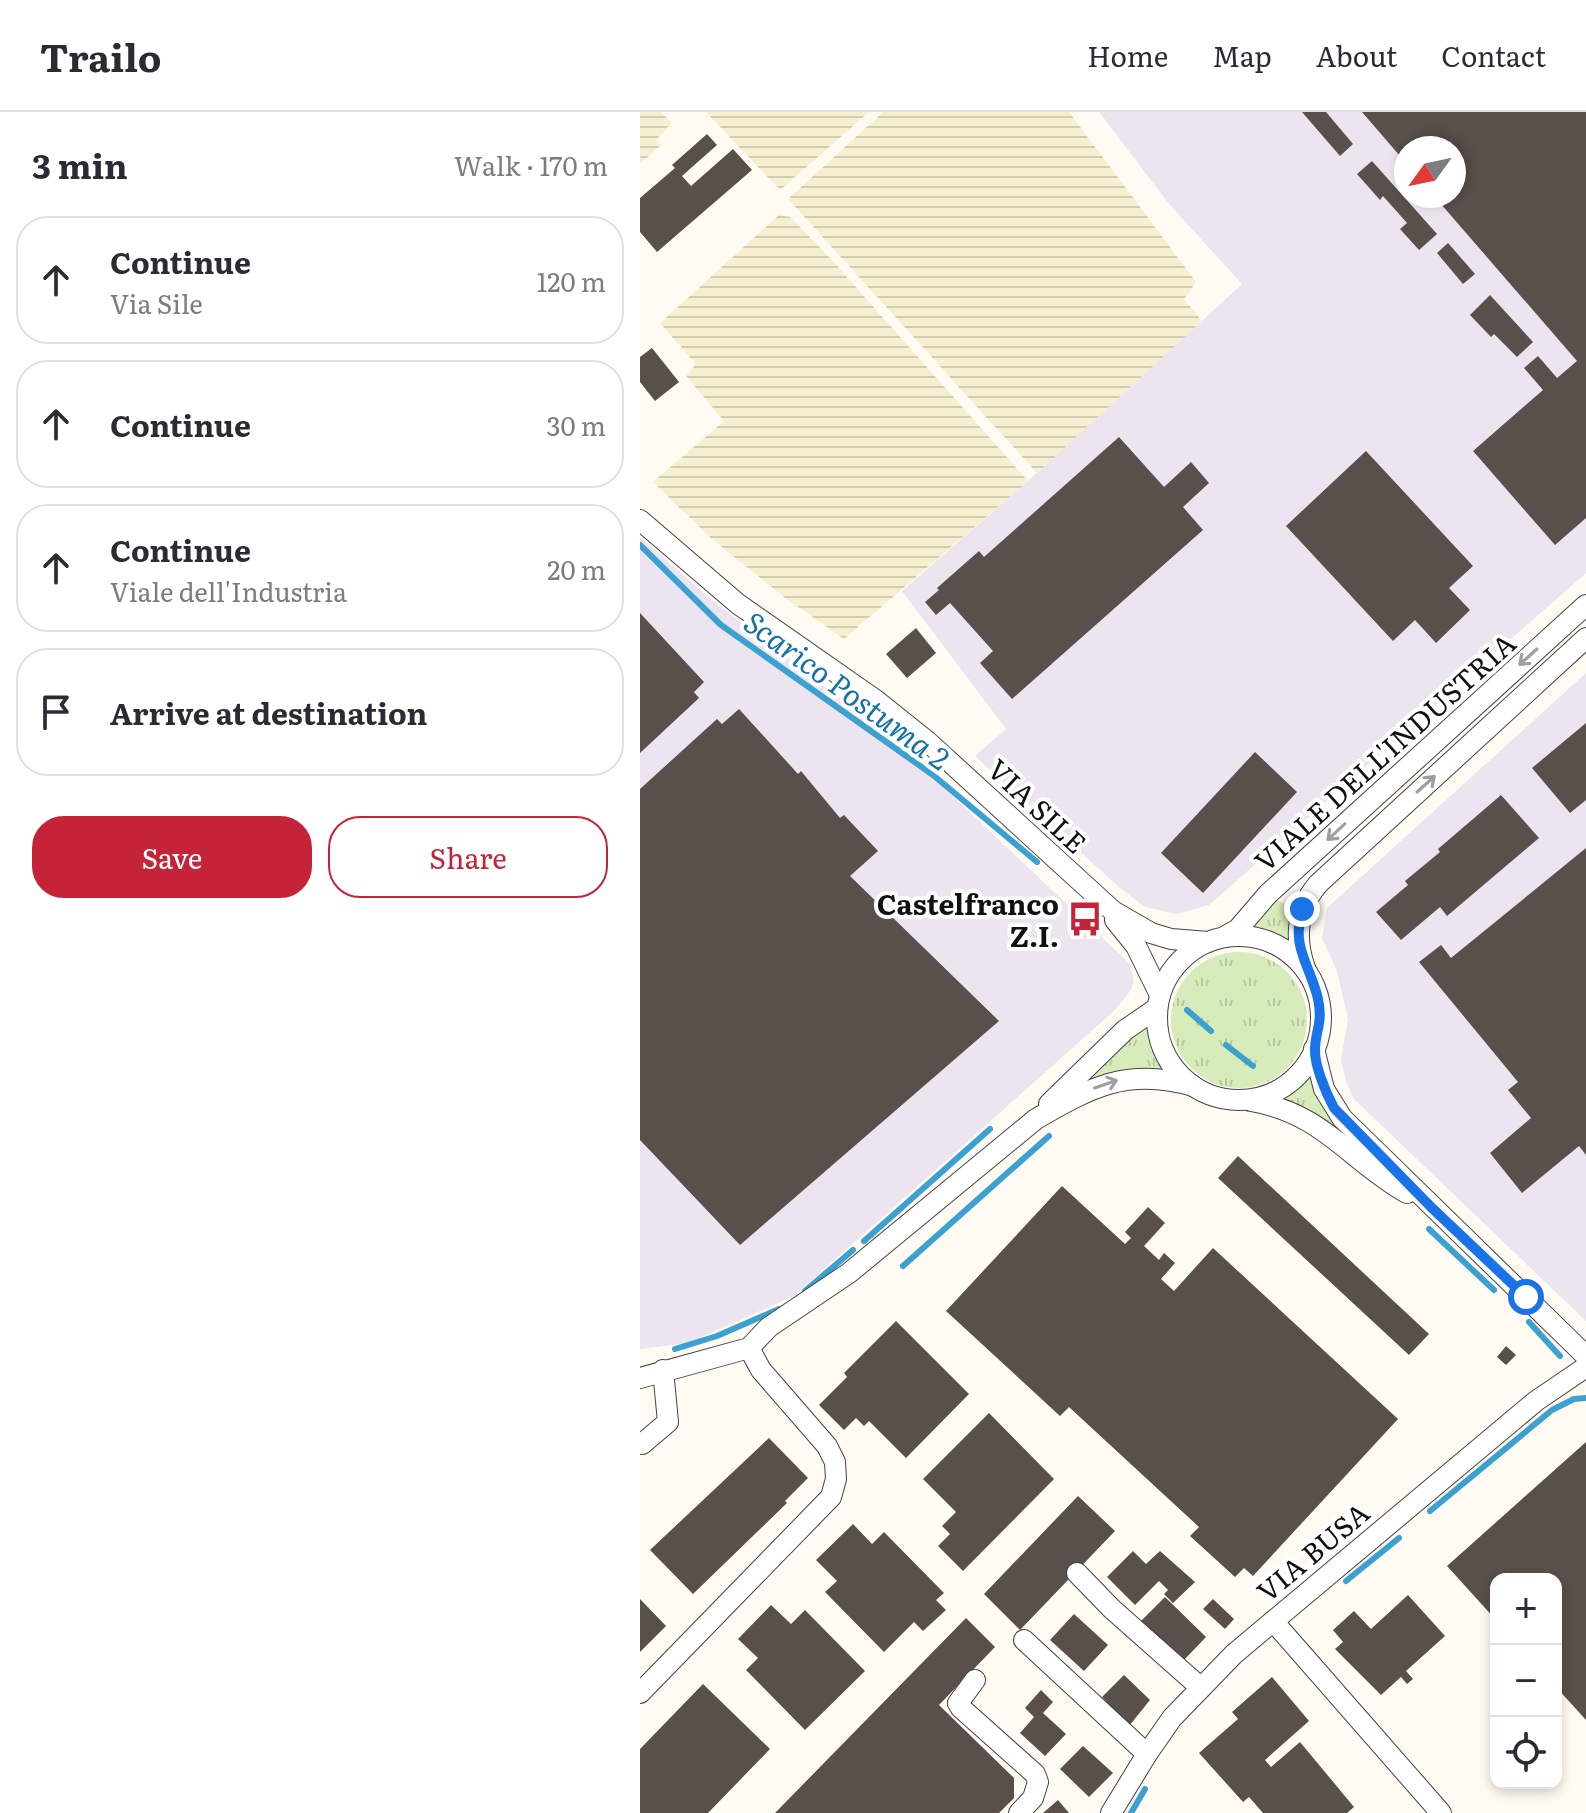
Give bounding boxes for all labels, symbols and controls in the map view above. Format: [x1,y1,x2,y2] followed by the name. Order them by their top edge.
[40,27,161,84] text: Trailo
[1087,34,1168,76] text: Home
[1212,34,1272,76] text: Map
[1316,34,1397,76] text: About
[1441,34,1546,76] text: Contact
[1394,136,1466,208] north arrow
[32,139,128,189] text: 3 min
[454,145,608,184] text: Walk · 170 m
[110,239,251,283] text: Continue
[34,258,78,302] icon: ahead
[537,261,606,300] text: 120 m
[110,283,203,322] text: Via Sile
[34,402,78,446] icon: ahead
[110,402,251,446] text: Continue
[546,405,606,444] text: 30 m
[110,527,251,571] text: Continue
[34,546,78,590] icon: ahead
[547,549,606,588] text: 20 m
[110,571,347,610] text: Viale dell'Industria
[736,599,960,779] water label: Scarico Postuma 2
[1244,622,1524,880] street label: VIALE DELL'INDUSTRIA
[1519,648,1539,666] one-way arrow
[34,690,78,734] icon: arrive
[110,690,427,734] text: Arrive at destination
[979,748,1097,862] street label: VIA SILE
[1416,775,1436,793] one-way arrow
[32,816,312,898] button: Save
[328,816,608,898] button: Share
[1326,822,1346,841] one-way arrow
[877,882,1059,956] place label: Castelfranco Z.I.
[1284,891,1320,927] route end
[1066,900,1104,938] bus stop icon: Castelfranco Z.I.
[1093,1076,1117,1090] one-way arrow
[1508,1279,1544,1315] route start
[1247,1491,1378,1611] street label: VIA BUSA
[1490,1573,1562,1789] map controls
[1490,1573,1562,1645] button: +
[1490,1645,1562,1717] button: −
[1490,1717,1562,1789] button: locate

